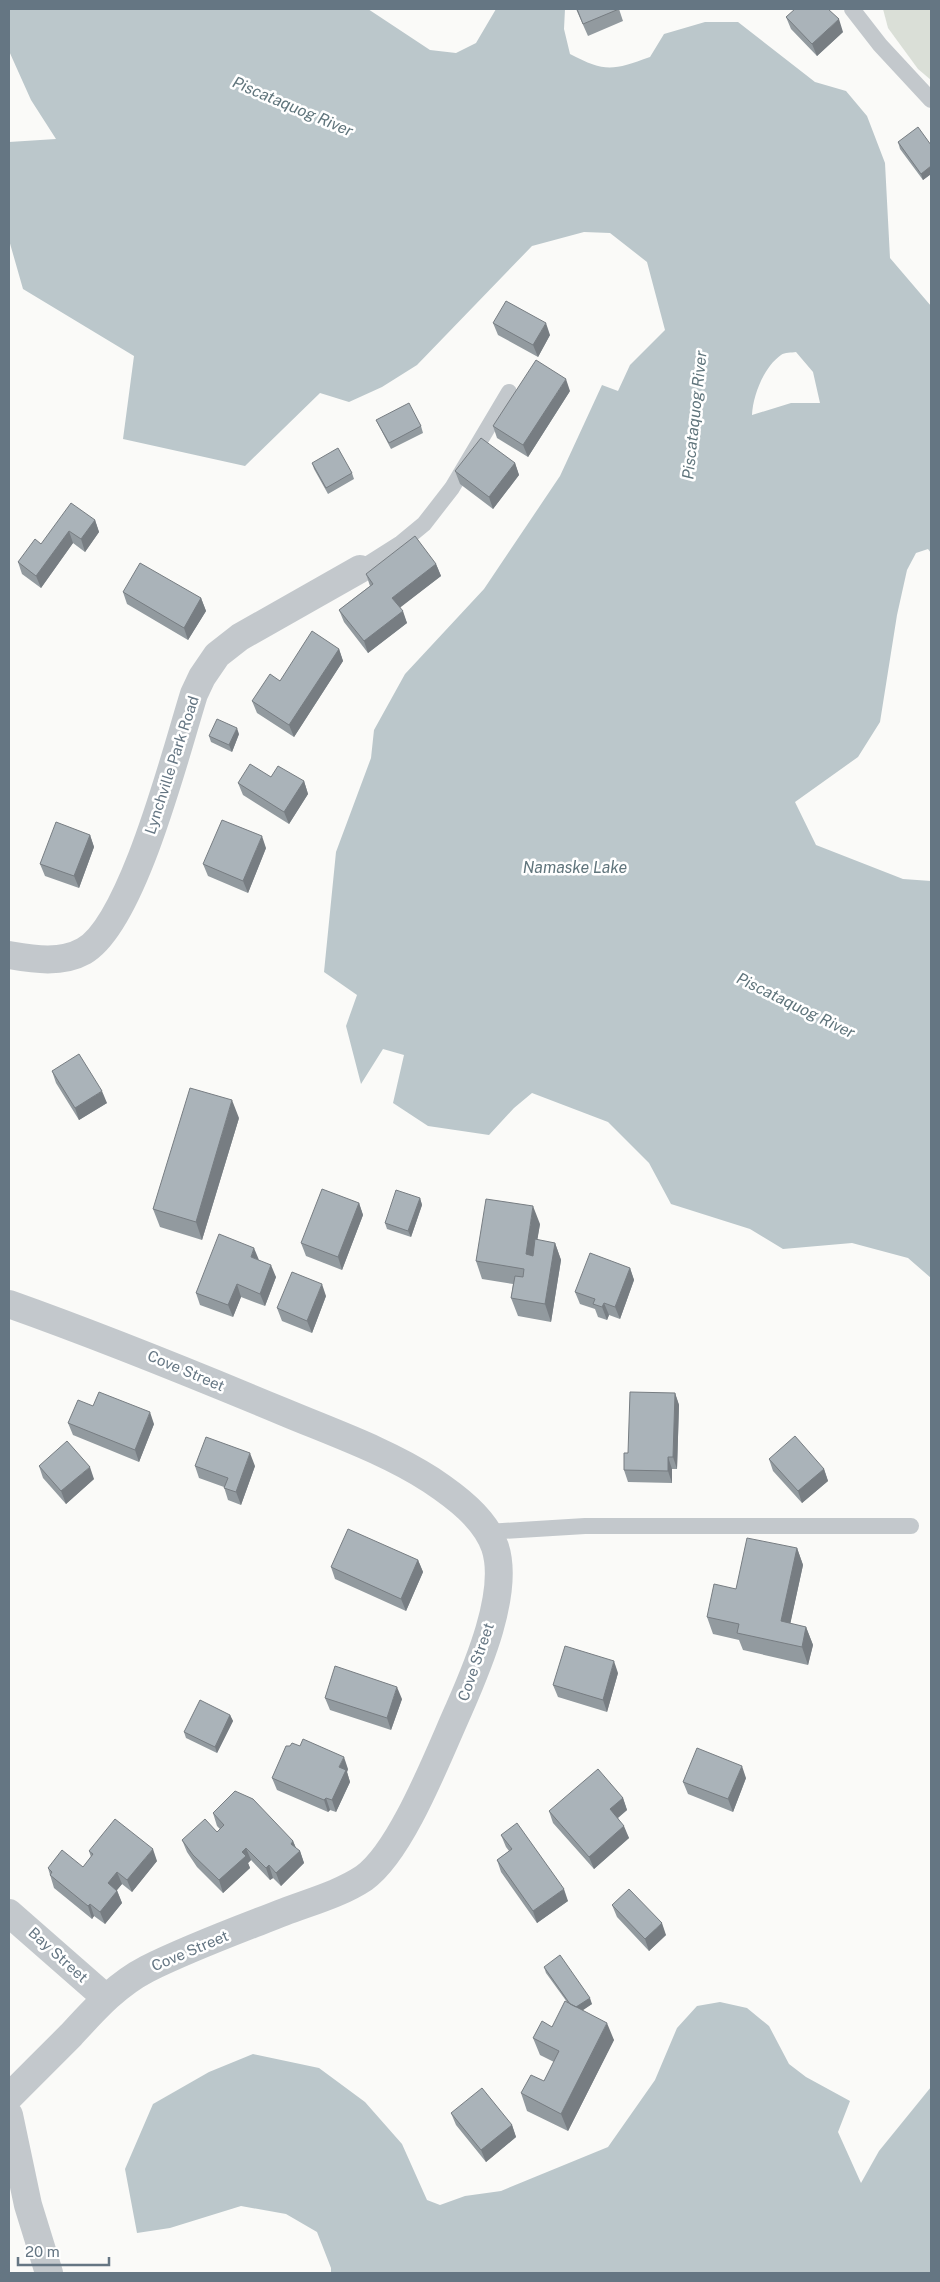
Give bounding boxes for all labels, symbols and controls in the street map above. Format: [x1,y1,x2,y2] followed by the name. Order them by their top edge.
[230,72,357,141] water label: Piscataquog River
[678,349,711,480] water label: Piscataquog River
[141,694,202,836] street label: Lynchville Park Road
[523,858,628,877] water label: Namaske Lake
[734,969,859,1043] water label: Piscataquog River
[145,1347,227,1394] street label: Cove Street
[454,1620,497,1703] street label: Cove Street
[25,1924,91,1986] street label: Bay Street
[149,1927,231,1974] street label: Cove Street
[18,2234,109,2266] scale bar
[25,2243,60,2260] text: 20 m

